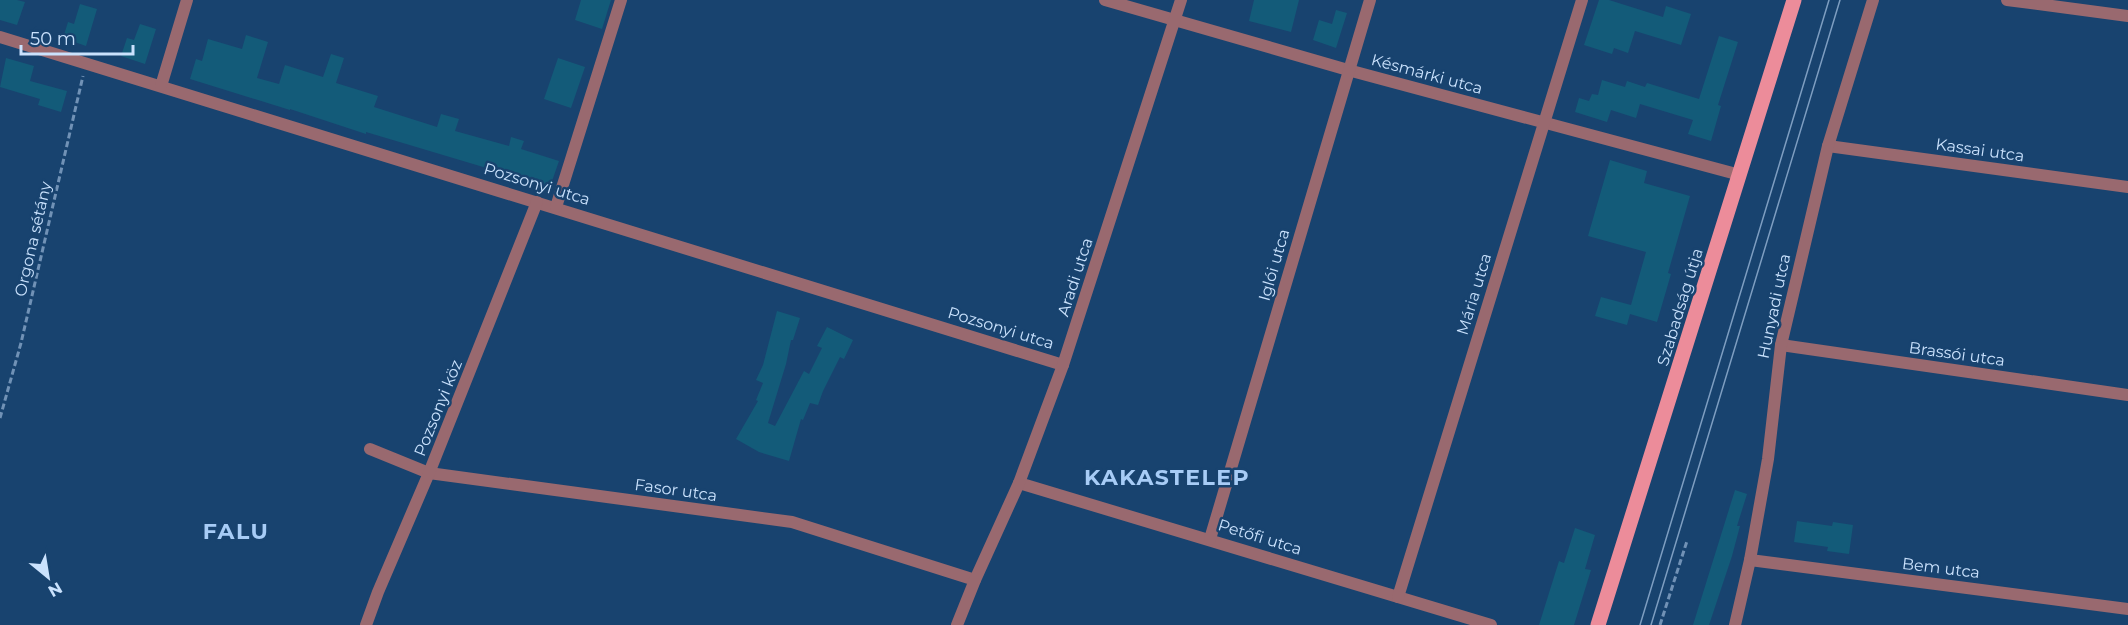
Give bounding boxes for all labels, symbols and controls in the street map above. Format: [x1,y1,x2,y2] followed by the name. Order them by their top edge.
[21,18,134,56] scale bar
[30,28,76,50] text: 50 m
[1369,50,1485,98] street label: Késmárki utca
[1934,134,2026,166] street label: Kassai utca
[481,159,593,209] street label: Pozsonyi utca
[11,179,56,298] street label: Orgona sétány
[1255,227,1293,303] street label: Iglói utca
[1053,235,1097,319] street label: Aradi utca
[1653,246,1707,368] street label: Szabadság útja
[1453,251,1495,337] street label: Mária utca
[1754,252,1794,360] street label: Hunyadi utca
[945,303,1057,353] street label: Pozsonyi utca
[1908,338,2006,370] street label: Brassói utca
[410,357,466,459] street label: Pozsonyi köz
[1084,464,1250,491] district label: KAKASTELEP
[634,475,718,505] street label: Fasor utca
[1216,515,1304,559] street label: Petőfi utca
[203,518,269,545] district label: FALU
[18,547,78,607] north arrow
[1901,554,1981,582] street label: Bem utca
[45,578,66,601] text: N

